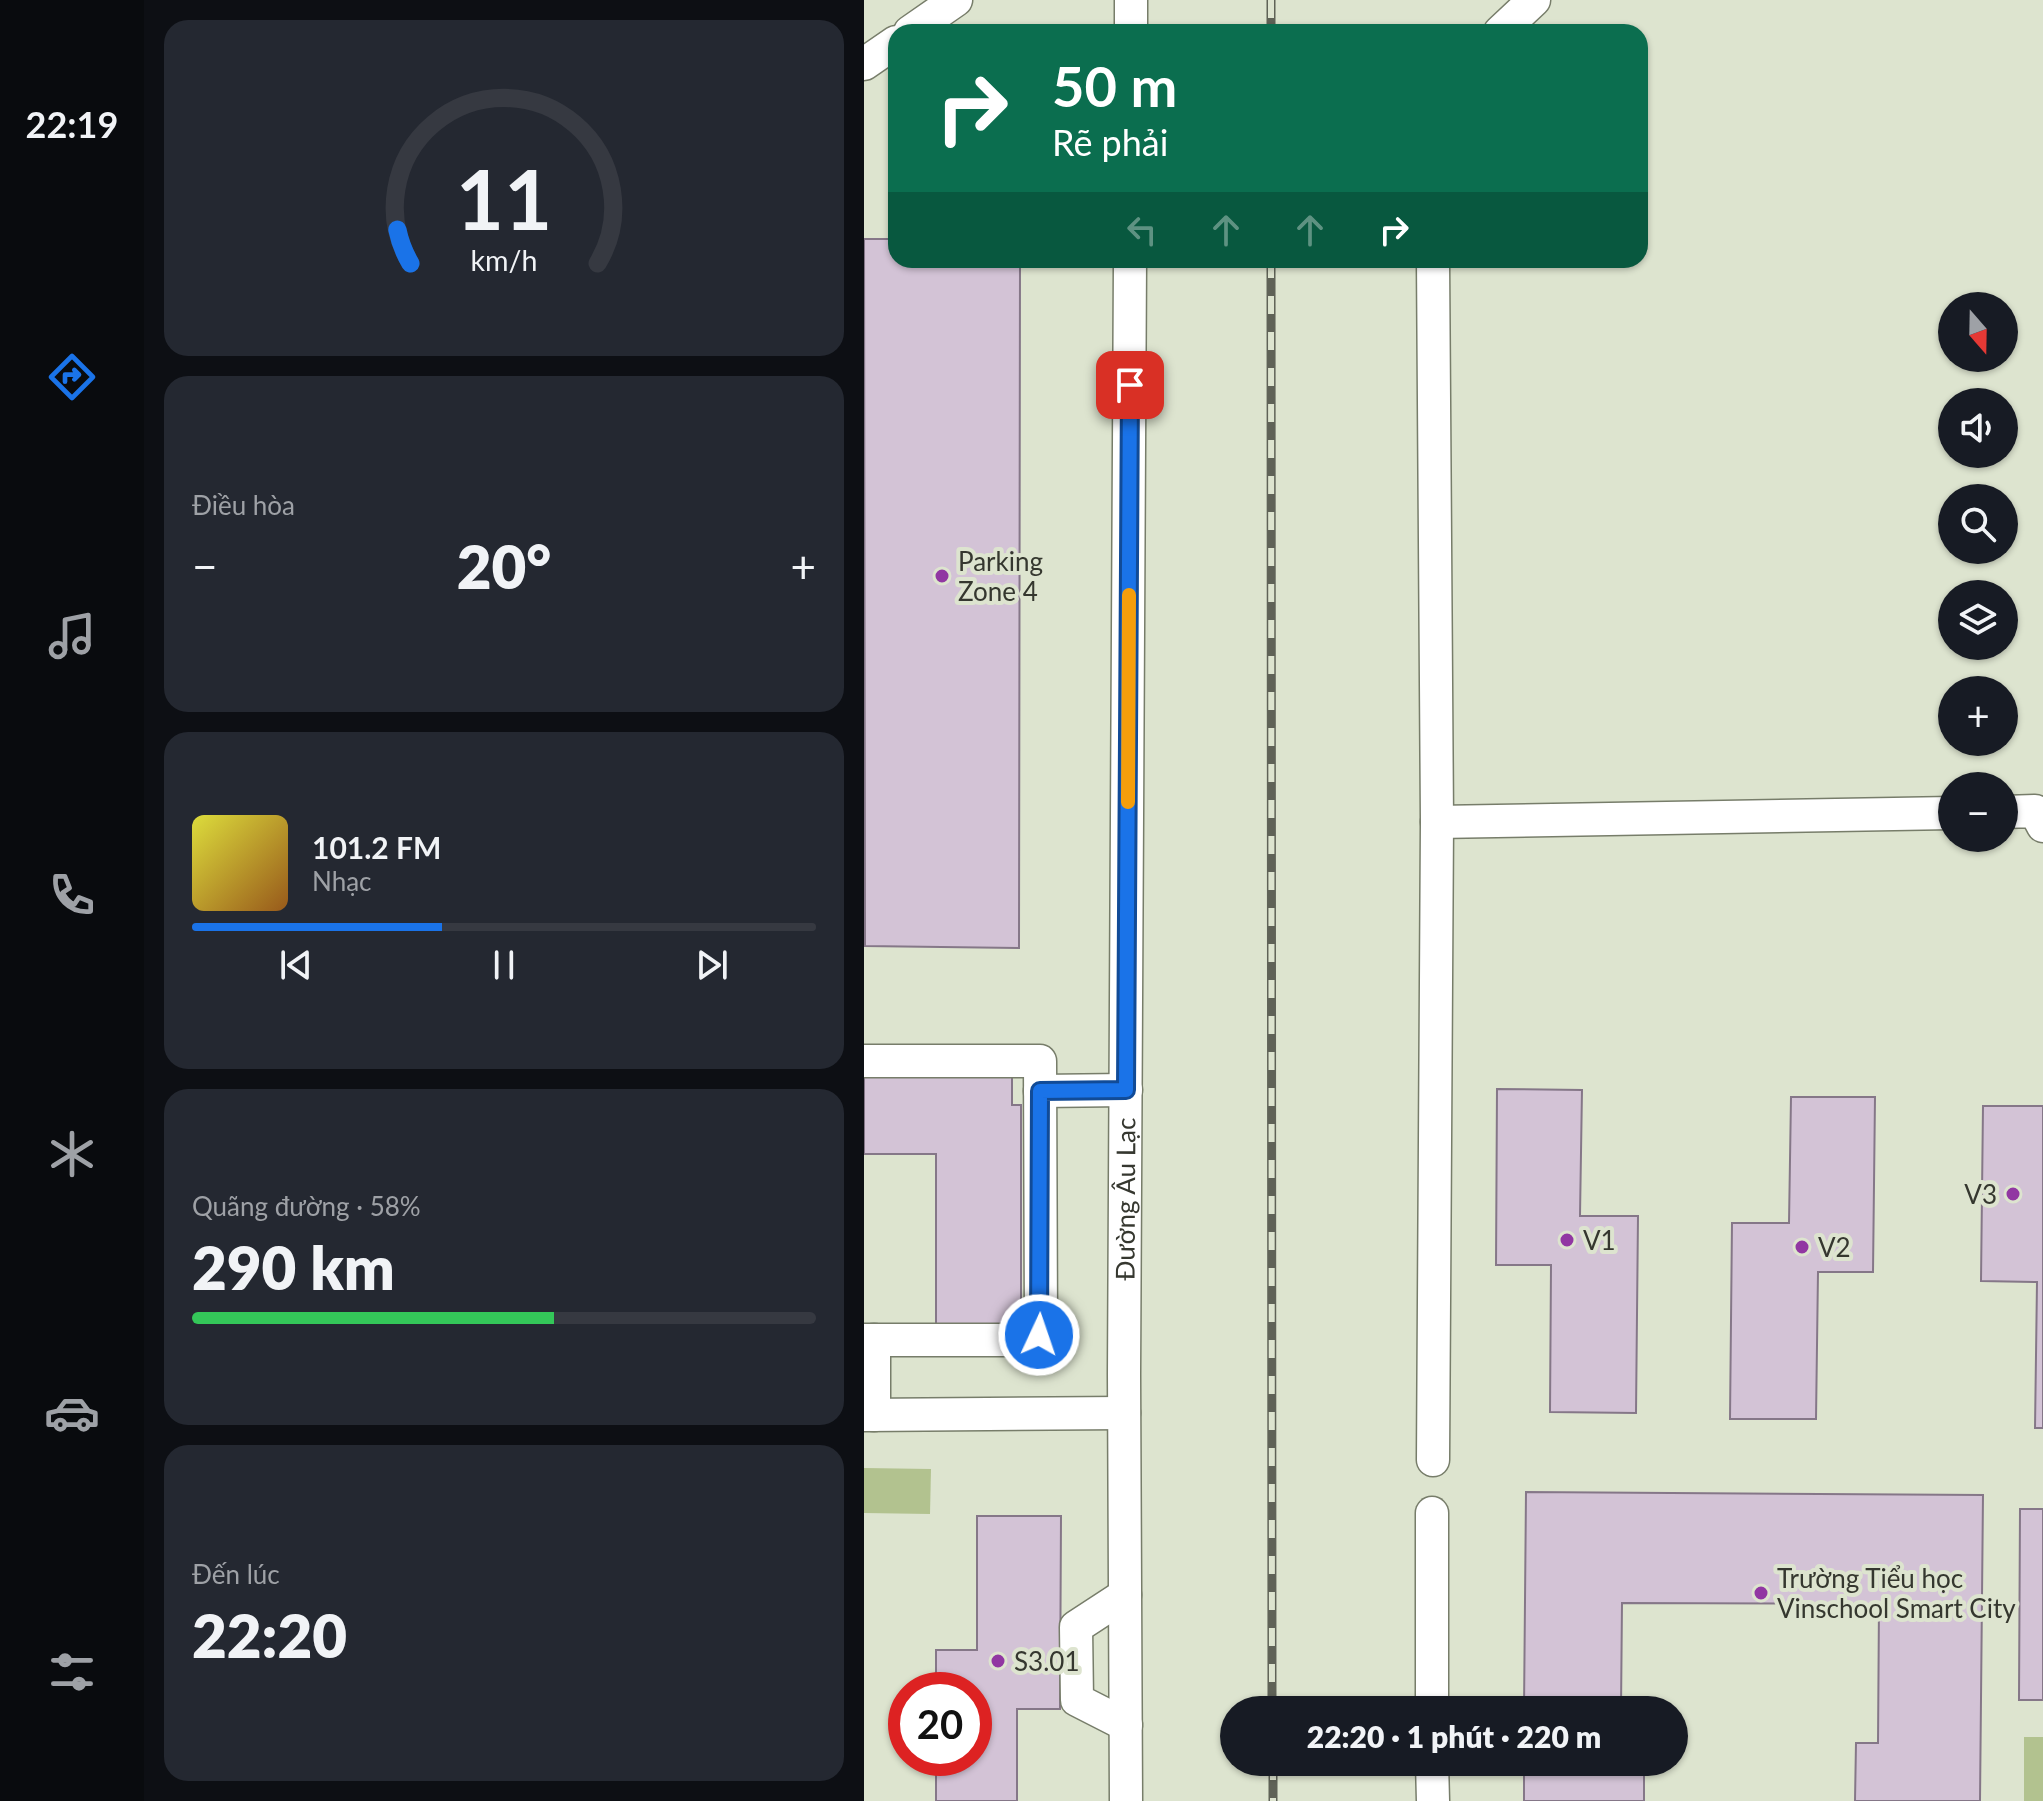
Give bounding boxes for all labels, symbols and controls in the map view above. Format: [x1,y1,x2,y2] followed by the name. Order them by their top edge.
[1052,52,1177,119] text: 50 m
[920,56,1024,160] icon: right
[26,102,118,146] text: 22:19
[1052,120,1168,164] text: Rẽ phải
[456,148,552,248] text: 11
[1120,208,1164,252] icon: left
[1204,208,1248,252] icon: ahead
[1288,208,1332,252] icon: ahead
[1372,208,1416,252] icon: right
[471,243,537,277] text: km/h
[1938,292,2018,372] north arrow
[1938,292,2018,852] map controls
[44,349,100,405] icon: directions
[1096,351,1164,419] pin
[1108,363,1152,407] icon: arrive
[1938,388,2018,468] button: sound
[1938,484,2018,564] button: search
[192,489,295,521] text: Điều hòa
[457,530,551,602] text: 20°
[192,540,218,592] text: −
[790,540,816,592] text: +
[958,545,1043,607] place label: Parking Zone 4
[933,567,951,585] marker: Parking Zone 4
[1938,580,2018,660] button: layers
[44,608,100,664] icon: music
[1938,676,2018,756] button: +
[1938,772,2018,852] button: −
[312,829,441,865] text: 101.2 FM
[312,865,372,897] text: Nhạc
[44,867,100,923] icon: phone
[274,943,318,987] icon: previous
[482,943,526,987] icon: pause
[690,943,734,987] icon: next
[1109,1117,1141,1281] street label: Đường Âu Lạc
[44,1126,100,1182] icon: climate
[1964,1178,1997,1210] place label: V3
[2004,1185,2022,1203] marker: V3
[192,1190,421,1222] text: Quãng đường · 58%
[1583,1224,1616,1256] place label: V1
[192,1231,395,1303] text: 290 km
[1558,1231,1576,1249] marker: V1
[1818,1231,1851,1263] place label: V2
[1793,1238,1811,1256] marker: V2
[997,1293,1081,1377] position arrow
[44,1385,100,1441] icon: car
[192,1558,280,1590] text: Đến lúc
[1777,1562,2016,1624] place label: Trường Tiểu học Vinschool Smart City
[1752,1584,1770,1602] marker: Trường Tiểu học Vinschool Smart City
[192,1599,347,1671] text: 22:20
[44,1644,100,1700] icon: filters
[1014,1645,1079,1677] place label: S3.01
[989,1652,1007,1670] marker: S3.01
[888,1672,992,1776] speed limit sign: 20
[1307,1718,1601,1754] text: 22:20 · 1 phút · 220 m

